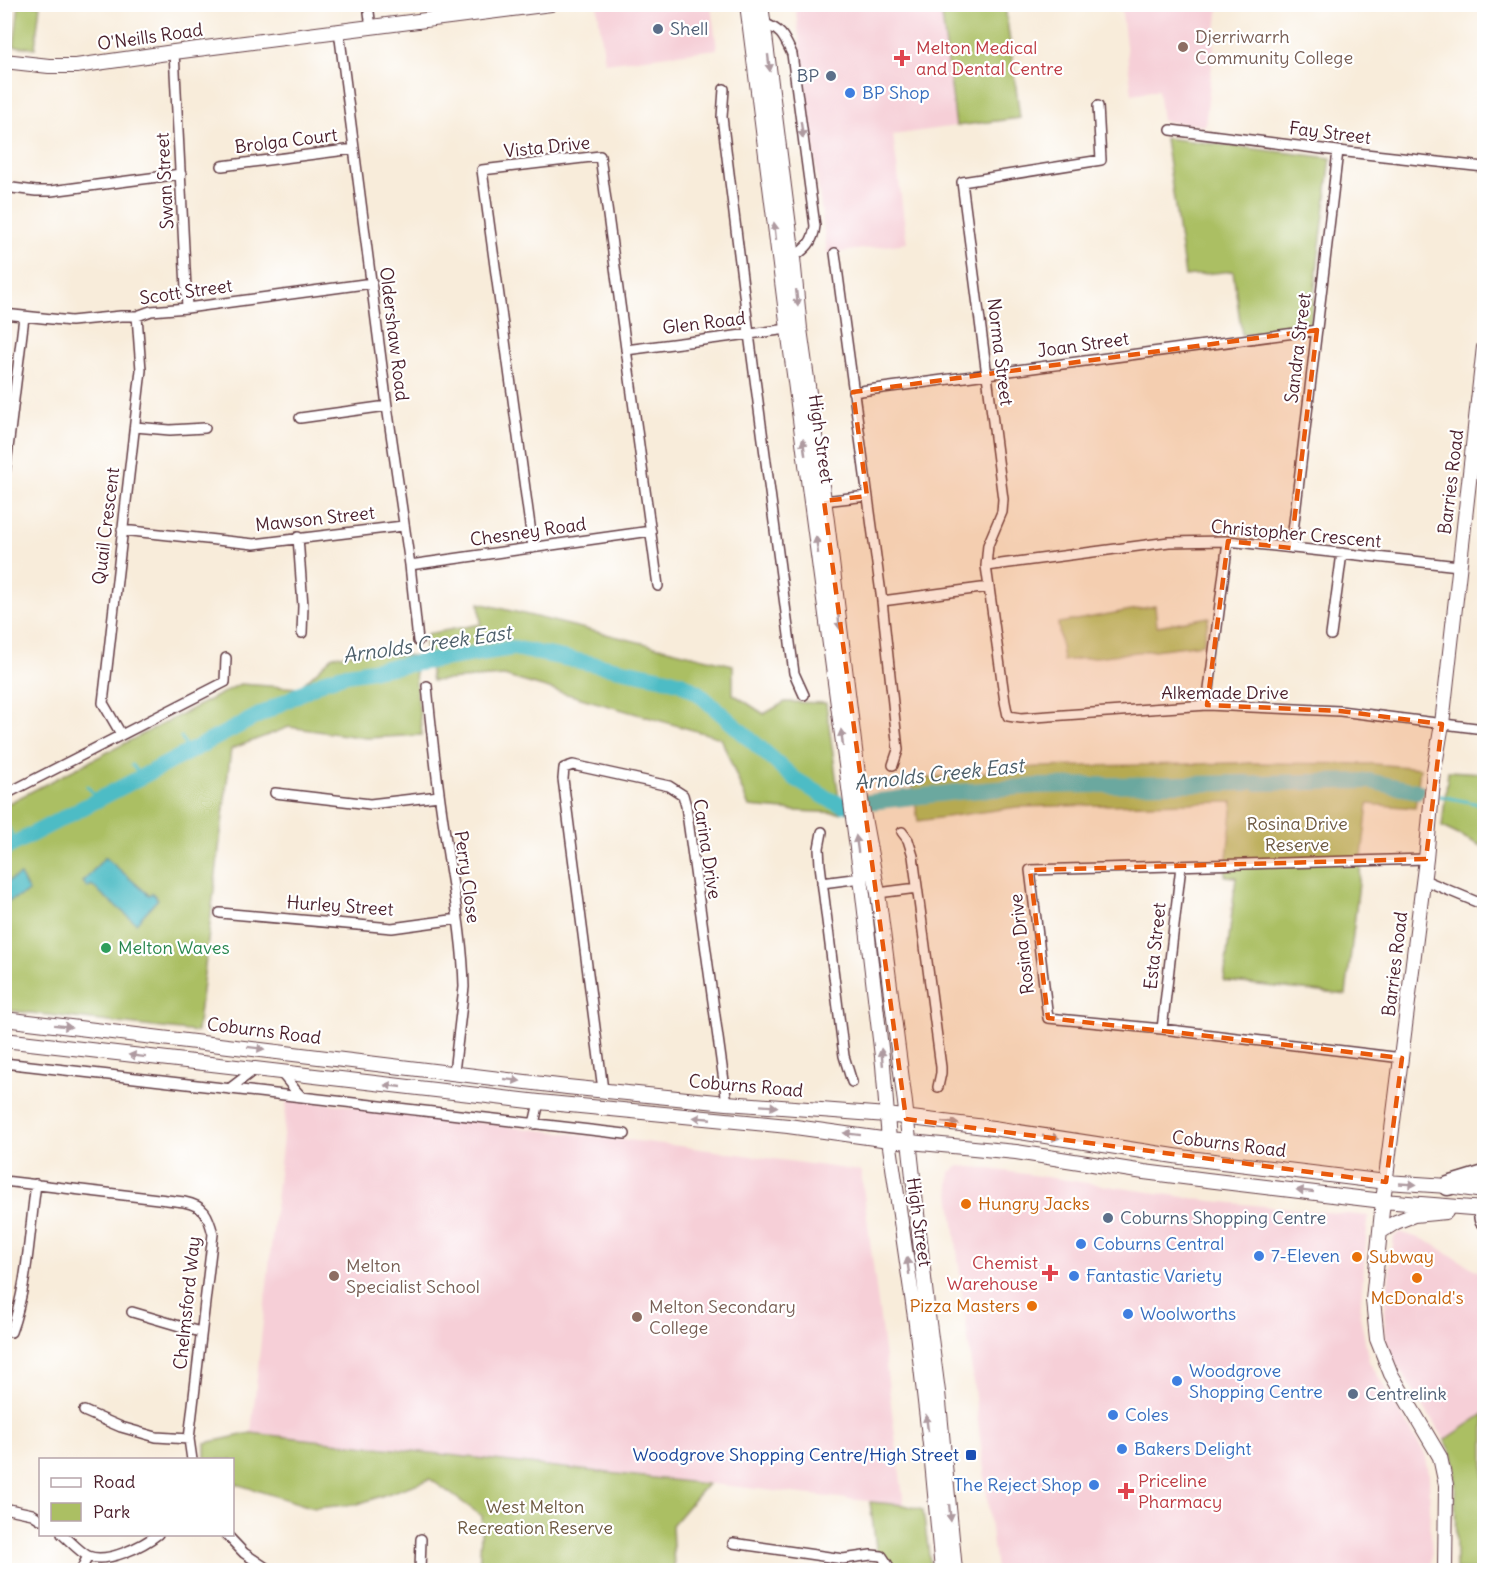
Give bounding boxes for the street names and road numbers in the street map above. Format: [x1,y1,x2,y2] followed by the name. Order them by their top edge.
[96,18,204,55] street label: O'Neills Road
[1288,116,1372,149] street label: Fay Street
[233,123,339,158] street label: Brolga Court
[503,131,591,162] street label: Vista Drive
[150,132,179,230] street label: Swan Street
[375,266,414,403] street label: Oldershaw Road
[138,274,234,309] street label: Scott Street
[1279,291,1316,404] street label: Sandra Street
[982,297,1019,407] street label: Norma Street
[661,306,747,339] street label: Glen Road
[1036,327,1130,362] street label: Joan Street
[804,393,839,485] street label: High Street
[1433,428,1468,536] street label: Barries Road
[87,466,124,586] street label: Quail Crescent
[254,501,376,536] street label: Mawson Street
[468,512,588,551] street label: Chesney Road
[1210,515,1382,552] street label: Christopher Crescent
[1161,681,1289,704] street label: Alkemade Drive
[688,797,727,901] street label: Carina Drive
[450,829,485,925] street label: Perry Close
[286,890,394,921] street label: Hurley Street
[1004,892,1039,996] street label: Rosina Drive
[1138,901,1171,991] street label: Esta Street
[1377,910,1412,1018] street label: Barries Road
[206,1012,323,1049] street label: Coburns Road
[688,1069,805,1102] street label: Coburns Road
[1171,1125,1288,1162] street label: Coburns Road
[902,1176,937,1268] street label: High Street
[168,1235,205,1371] street label: Chelmsford Way

